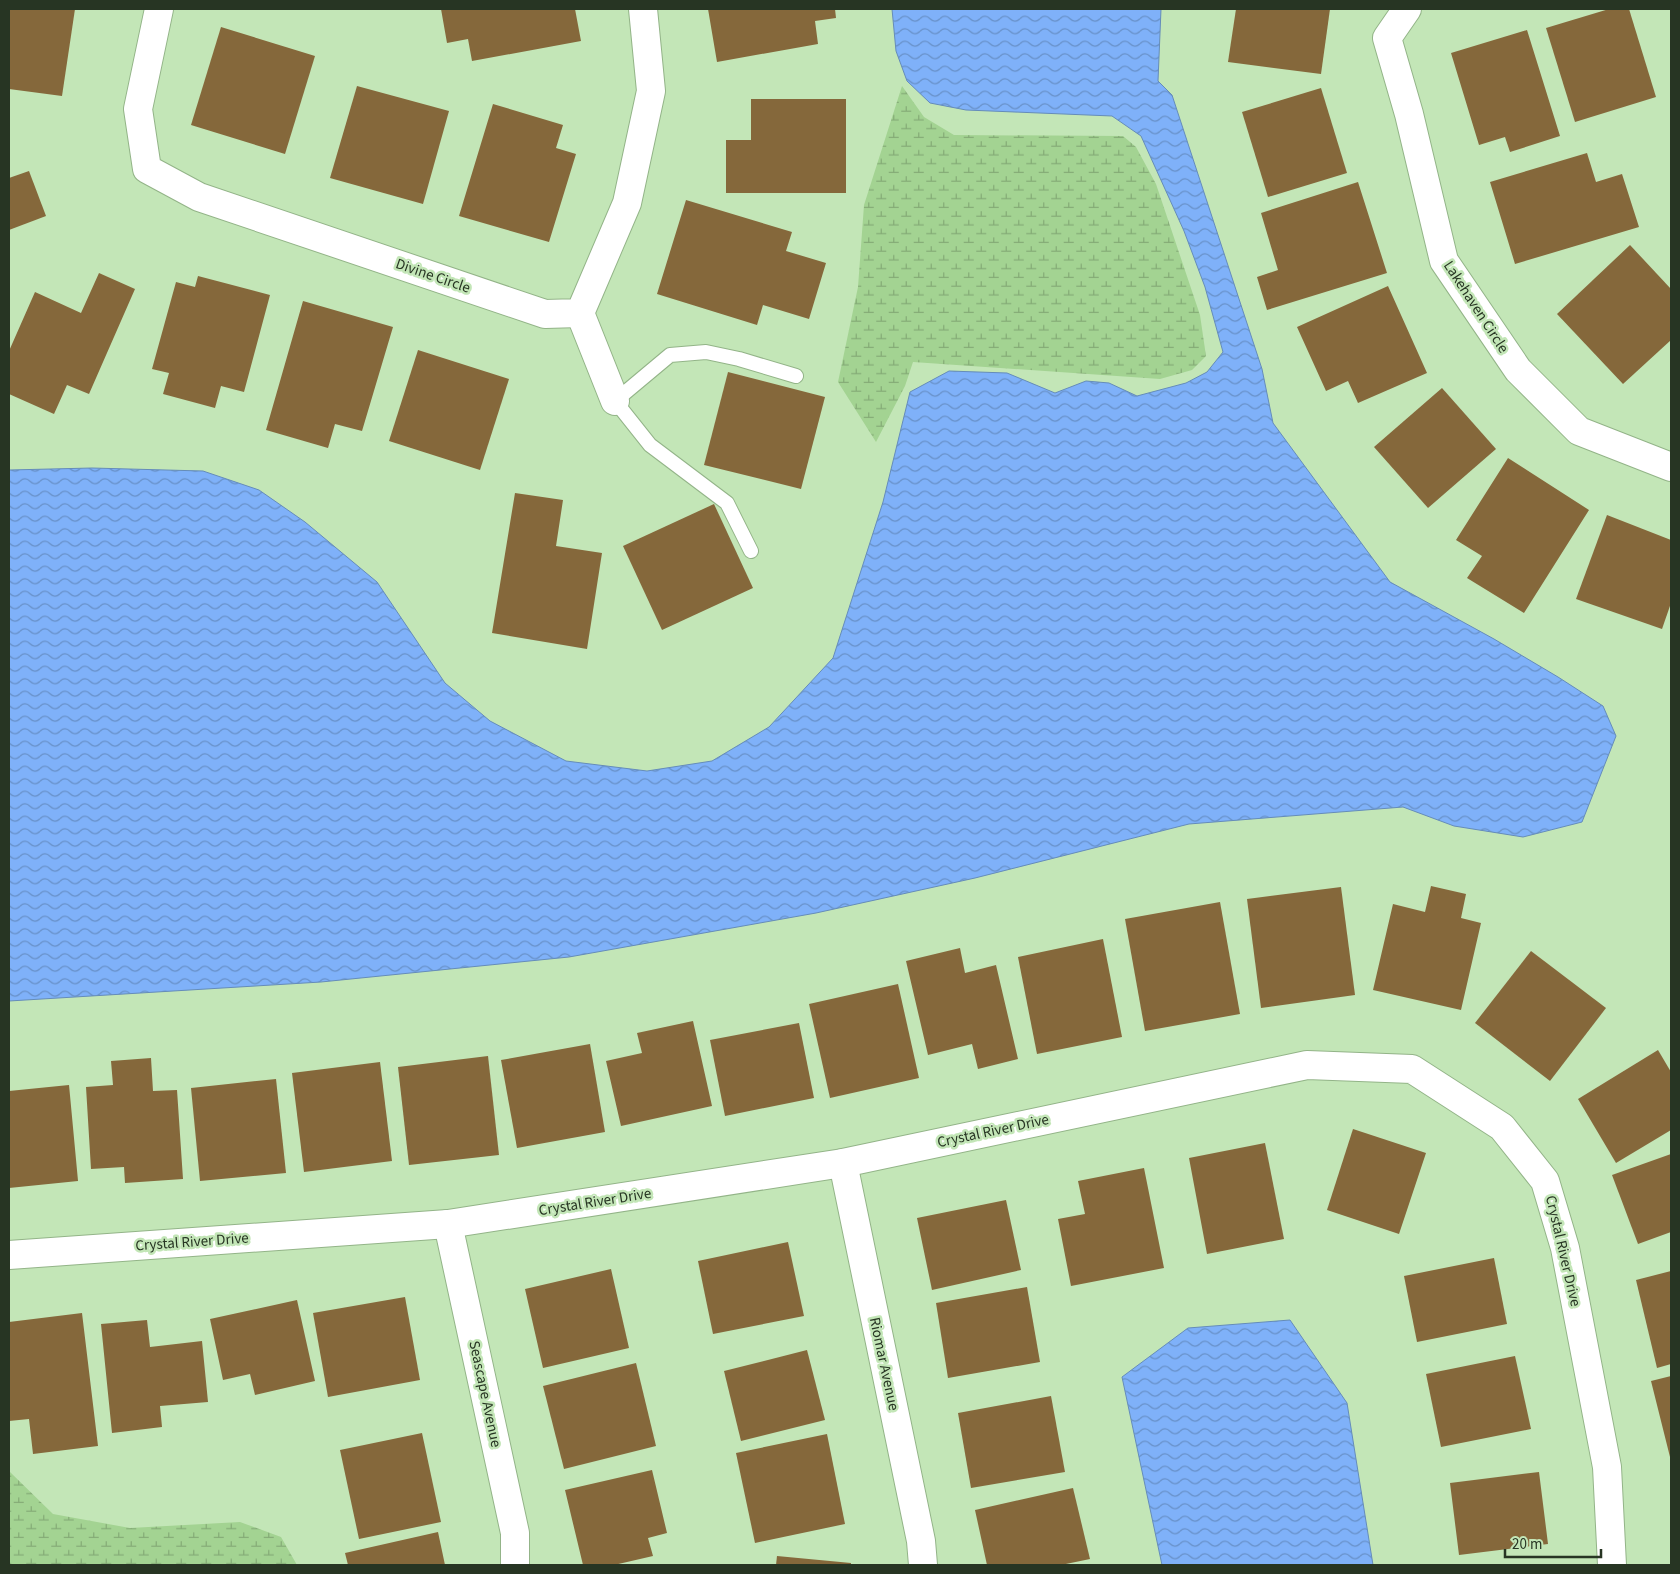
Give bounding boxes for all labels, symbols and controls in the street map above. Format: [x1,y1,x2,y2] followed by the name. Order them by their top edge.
[393,253,473,299] street label: Divine Circle
[1438,257,1514,357] street label: Lakehaven Circle
[935,1109,1051,1153] street label: Crystal River Drive
[537,1183,653,1221] street label: Crystal River Drive
[1540,1193,1586,1309] street label: Crystal River Drive
[135,1228,249,1256] street label: Crystal River Drive
[864,1315,904,1413] street label: Riomar Avenue
[463,1339,507,1449] street label: Seascape Avenue
[1505,1526,1601,1558] scale bar
[1512,1534,1542,1555] text: 20 m

